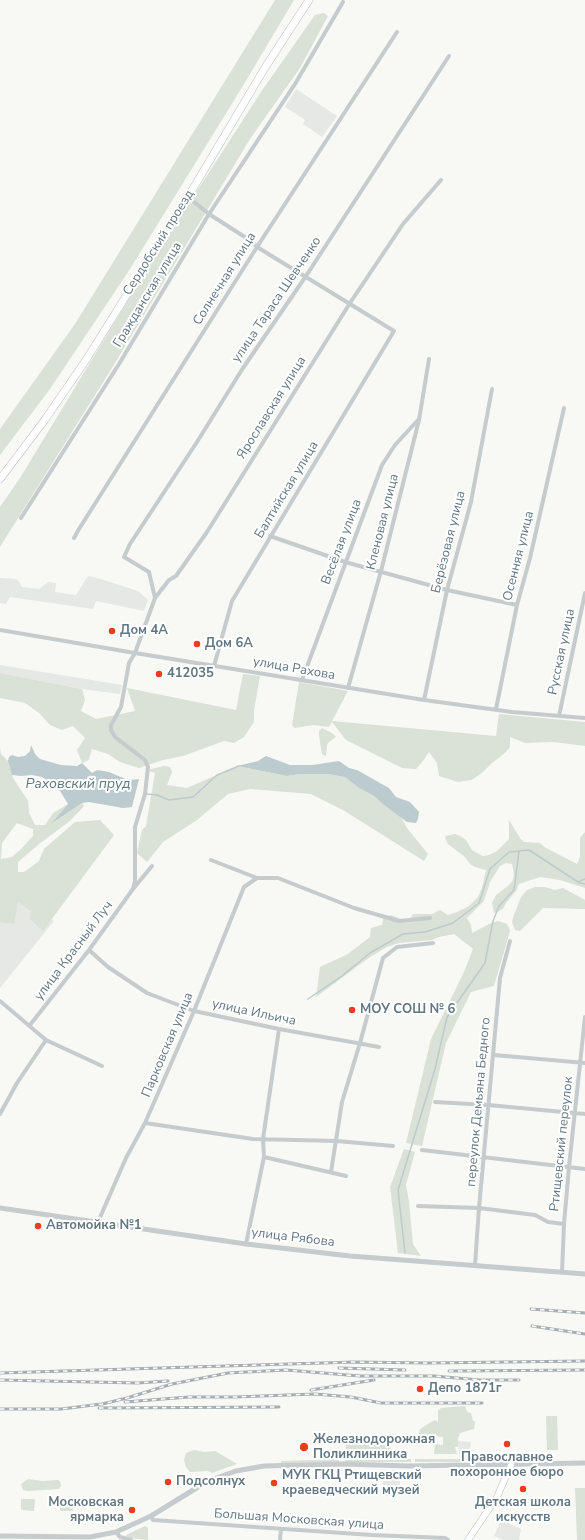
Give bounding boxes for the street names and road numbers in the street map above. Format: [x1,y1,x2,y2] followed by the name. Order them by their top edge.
[120,187,198,299] street label: Сердобский проезд
[190,230,260,328] street label: Солнечная улица
[229,234,325,366] street label: улица Тараса Шевченко
[110,240,186,350] street label: Гражданская улица
[234,354,310,462] street label: Ярославская улица
[252,439,322,541] street label: Балтийская улица
[364,472,402,572] street label: Кленовая улица
[429,489,469,595] street label: Берёзовая улица
[319,497,365,587] street label: Весёлая улица
[500,509,538,603] street label: Осенняя улица
[545,607,579,697] street label: Русская улица
[252,654,336,684] street label: улица Рахова
[32,898,116,1004] street label: улица Красный Луч
[139,990,197,1100] street label: Парковская улица
[211,996,297,1030] street label: улица Ильича
[464,1017,494,1187] street label: переулок Демьяна Бедного
[547,1076,577,1212] street label: Ртищевский переулок
[251,1225,335,1251] street label: улица Рябова
[213,1506,385,1534] street label: Большая Московская улица

